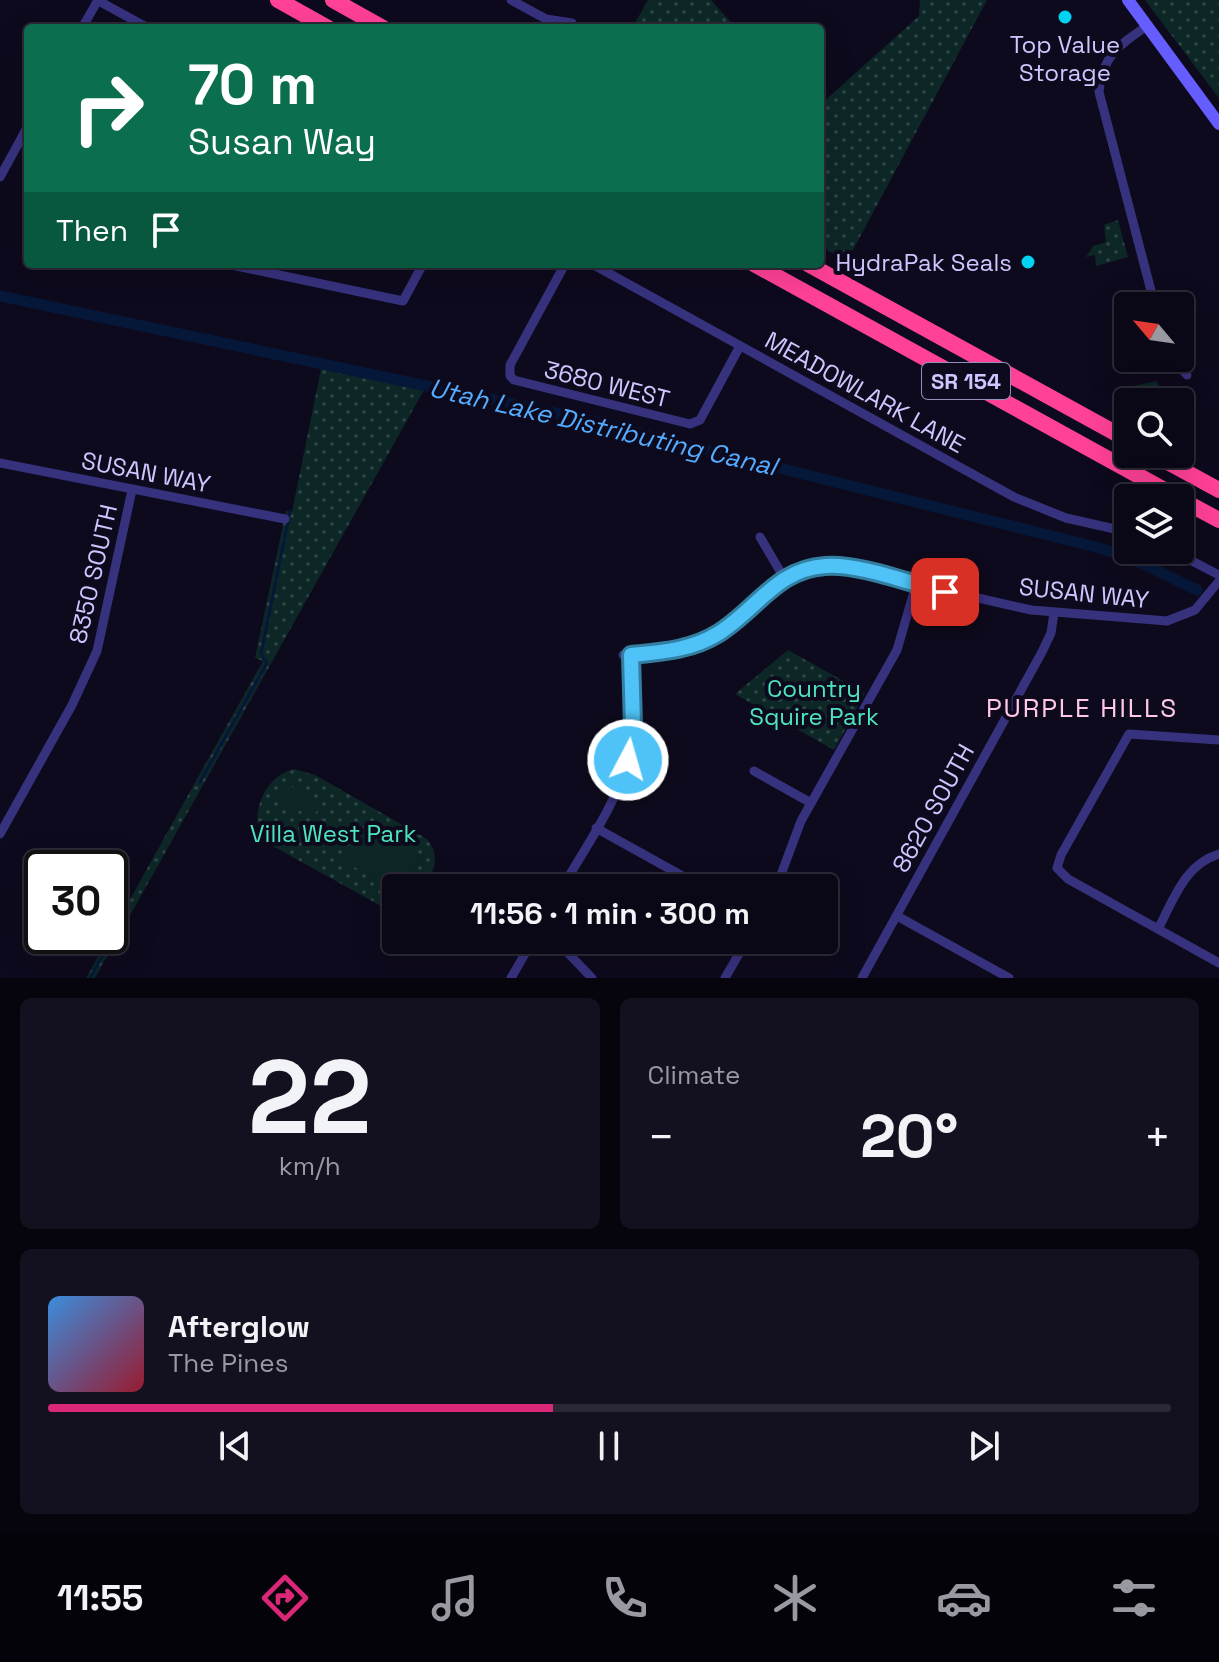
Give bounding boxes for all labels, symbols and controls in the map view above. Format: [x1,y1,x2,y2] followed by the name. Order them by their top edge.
[1056,8,1074,26] marker: Top Value Storage
[1010,29,1120,88] place label: Top Value Storage
[188,49,317,120] text: 70 m
[56,56,160,160] icon: right
[188,119,376,165] text: Susan Way
[144,208,188,252] icon: arrive
[56,211,128,250] text: Then
[835,247,1012,278] place label: HydraPak Seals
[1019,253,1037,271] marker: HydraPak Seals
[1114,292,1194,372] north arrow
[1114,292,1194,564] map controls
[760,324,970,460] street label: MEADOWLARK LANE
[541,353,673,415] street label: 3680 WEST
[922,363,1010,399] road number: SR 154
[426,370,783,484] water label: Utah Lake Distributing Canal
[1114,388,1194,468] button: search
[79,444,213,500] street label: SUSAN WAY
[1114,484,1194,564] button: layers
[62,501,124,647] street label: 8350 SOUTH
[911,558,979,626] pin
[923,570,967,614] icon: arrive
[1017,571,1151,615] street label: SUSAN WAY
[749,673,879,732] park label: Country Squire Park
[986,691,1178,725] district label: PURPLE HILLS
[586,718,670,802] position arrow
[885,738,981,878] street label: 8620 SOUTH
[250,818,416,849] park label: Villa West Park
[24,850,128,954] speed limit sign: 30
[470,894,750,933] text: 11:56 · 1 min · 300 m
[248,1031,372,1163] text: 22
[648,1058,740,1092] text: Climate
[860,1098,958,1175] text: 20°
[648,1109,675,1165] text: −
[1144,1109,1171,1165] text: +
[279,1149,341,1183] text: km/h
[168,1307,310,1346] text: Afterglow
[168,1346,288,1380] text: The Pines
[213,1424,257,1468] icon: previous
[587,1424,631,1468] icon: pause
[962,1424,1006,1468] icon: next
[257,1570,313,1626] icon: directions
[427,1570,483,1626] icon: music
[597,1570,653,1626] icon: phone
[767,1570,823,1626] icon: climate
[936,1570,992,1626] icon: car
[1106,1570,1162,1626] icon: filters
[57,1575,143,1621] text: 11:55

